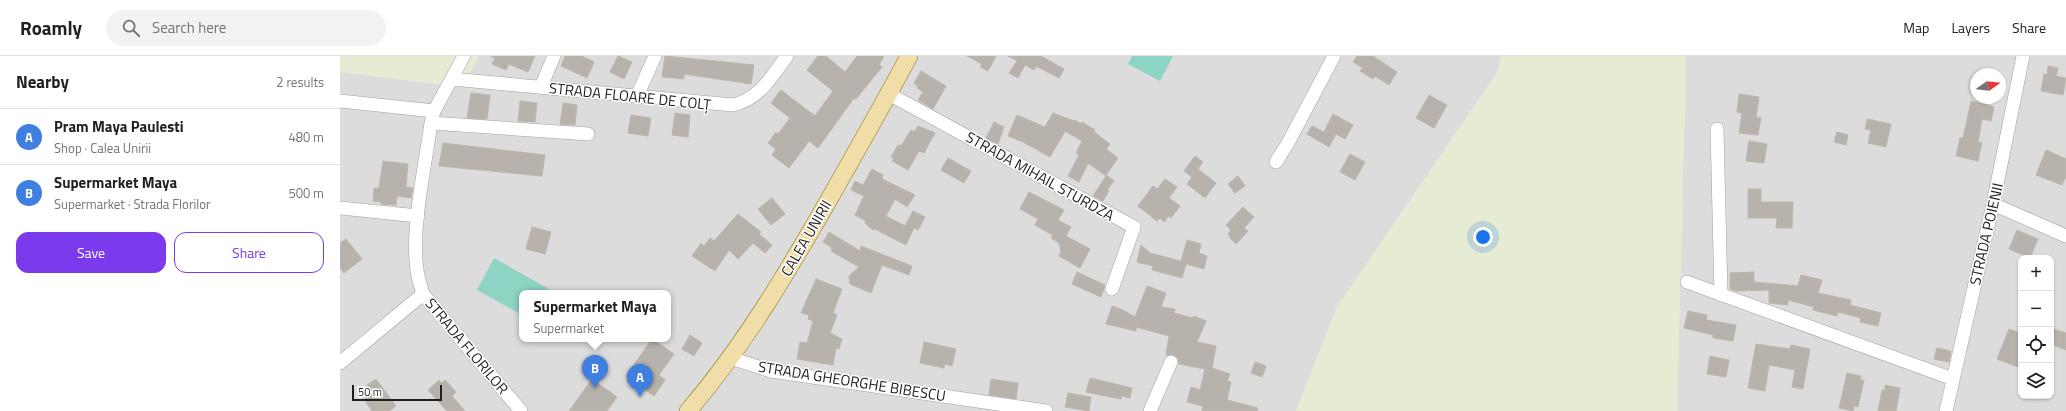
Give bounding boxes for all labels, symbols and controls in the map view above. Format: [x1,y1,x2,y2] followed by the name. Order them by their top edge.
[106,10,386,46] search box
[20,13,82,42] text: Roamly
[152,16,226,39] text: Search here
[120,17,142,39] icon: search
[1903,17,1929,38] text: Map
[1951,17,1990,38] text: Layers
[2012,17,2046,38] text: Share
[1970,68,2006,104] north arrow
[16,69,69,95] text: Nearby
[276,72,324,92] text: 2 results
[548,76,712,116] street label: STRADA FLOARE DE COLȚ
[54,115,184,138] text: Pram Maya Paulesti
[961,126,1119,227] street label: STRADA MIHAIL STURDZA
[25,127,33,147] text: A
[288,127,324,147] text: 480 m
[54,138,151,158] text: Shop · Calea Unirii
[54,171,177,194] text: Supermarket Maya
[1963,181,2009,287] street label: STRADA POIENII
[25,183,33,203] text: B
[288,183,324,203] text: 500 m
[54,194,211,214] text: Supermarket · Strada Florilor
[775,195,837,281] street label: CALEA UNIRII
[1473,227,1493,247] your location
[16,232,166,273] button: Save
[174,232,324,273] button: Share
[2018,255,2054,399] map controls
[2018,255,2054,291] button: +
[519,290,671,342] popup
[2018,291,2054,327] button: −
[420,293,514,399] street label: STRADA FLORILOR
[533,295,657,318] text: Supermarket Maya
[533,318,604,338] text: Supermarket
[2018,327,2054,363] button: locate
[582,355,608,388] pin: B
[756,355,948,407] street label: STRADA GHEORGHE BIBESCU
[2018,363,2054,399] button: layers
[627,364,653,397] pin: A
[352,383,442,402] scale bar
[358,384,382,400] text: 50 m

